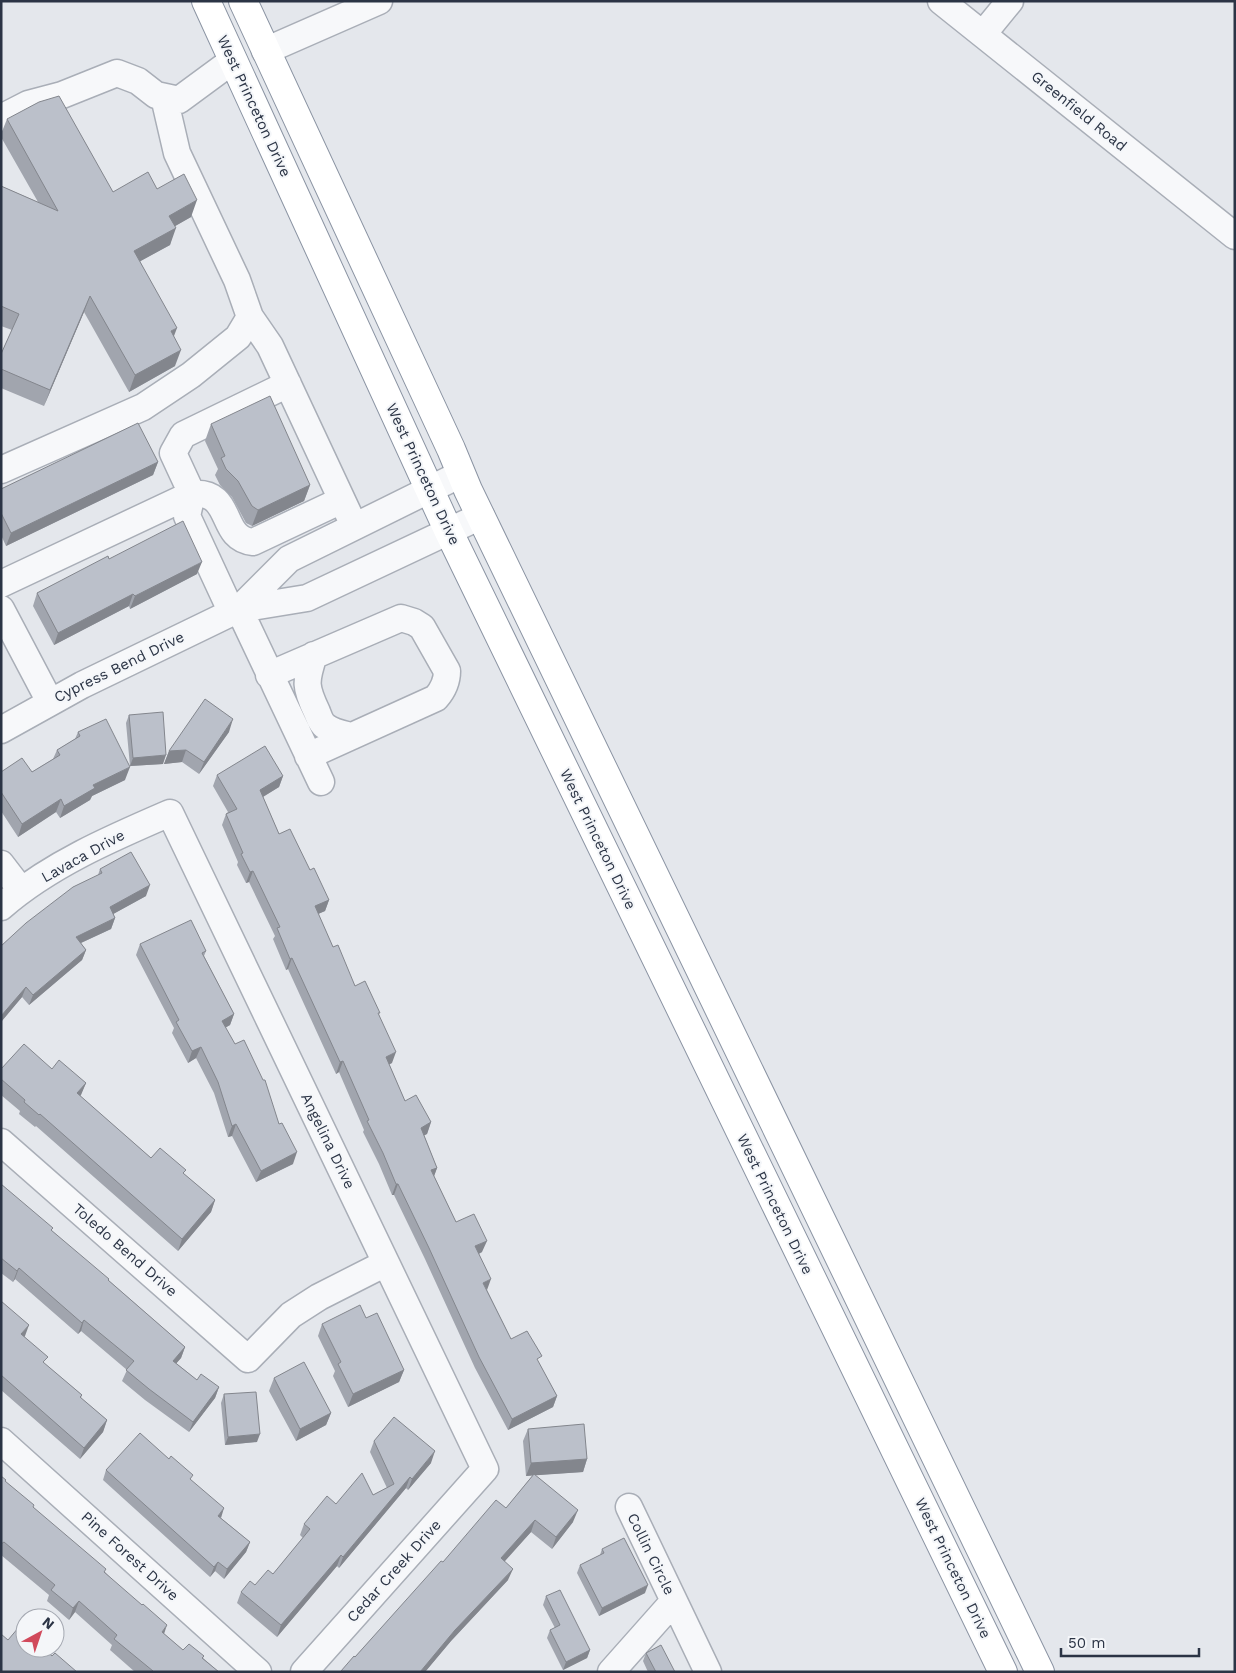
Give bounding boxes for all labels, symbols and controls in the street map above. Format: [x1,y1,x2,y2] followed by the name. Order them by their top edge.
[213,32,295,180] street label: West Princeton Drive
[1028,67,1130,155] street label: Greenfield Road
[382,400,464,548] street label: West Princeton Drive
[51,628,187,706] street label: Cypress Bend Drive
[556,766,640,912] street label: West Princeton Drive
[38,826,128,886] street label: Lavaca Drive
[297,1090,359,1192] street label: Angelina Drive
[733,1131,817,1277] street label: West Princeton Drive
[69,1200,181,1300] street label: Toledo Bend Drive
[911,1495,995,1641] street label: West Princeton Drive
[78,1508,182,1604] street label: Pine Forest Drive
[623,1510,679,1598] street label: Collin Circle
[343,1516,445,1626] street label: Cedar Creek Drive
[15,1608,65,1658] north arrow
[39,1614,57,1633] text: N
[1061,1626,1198,1658] scale bar
[1068,1634,1105,1652] text: 50 m

